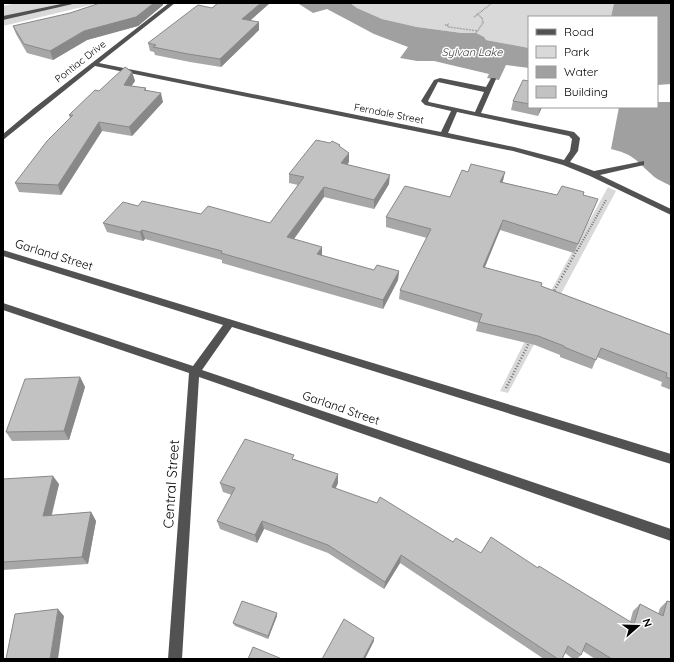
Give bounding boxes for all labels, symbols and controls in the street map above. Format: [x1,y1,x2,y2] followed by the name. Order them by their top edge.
[528,16,658,108] legend
[564,24,594,39] text: Road
[52,37,109,85] street label: Pontiac Drive
[564,44,589,59] text: Park
[442,45,503,59] water label: Sylvan Lake
[564,64,599,79] text: Water
[564,84,608,99] text: Building
[353,100,425,127] street label: Ferndale Street
[13,236,95,273] street label: Garland Street
[301,387,382,428] street label: Garland Street
[159,439,183,529] street label: Central Street
[618,606,658,646] north arrow
[639,616,655,629] text: N

